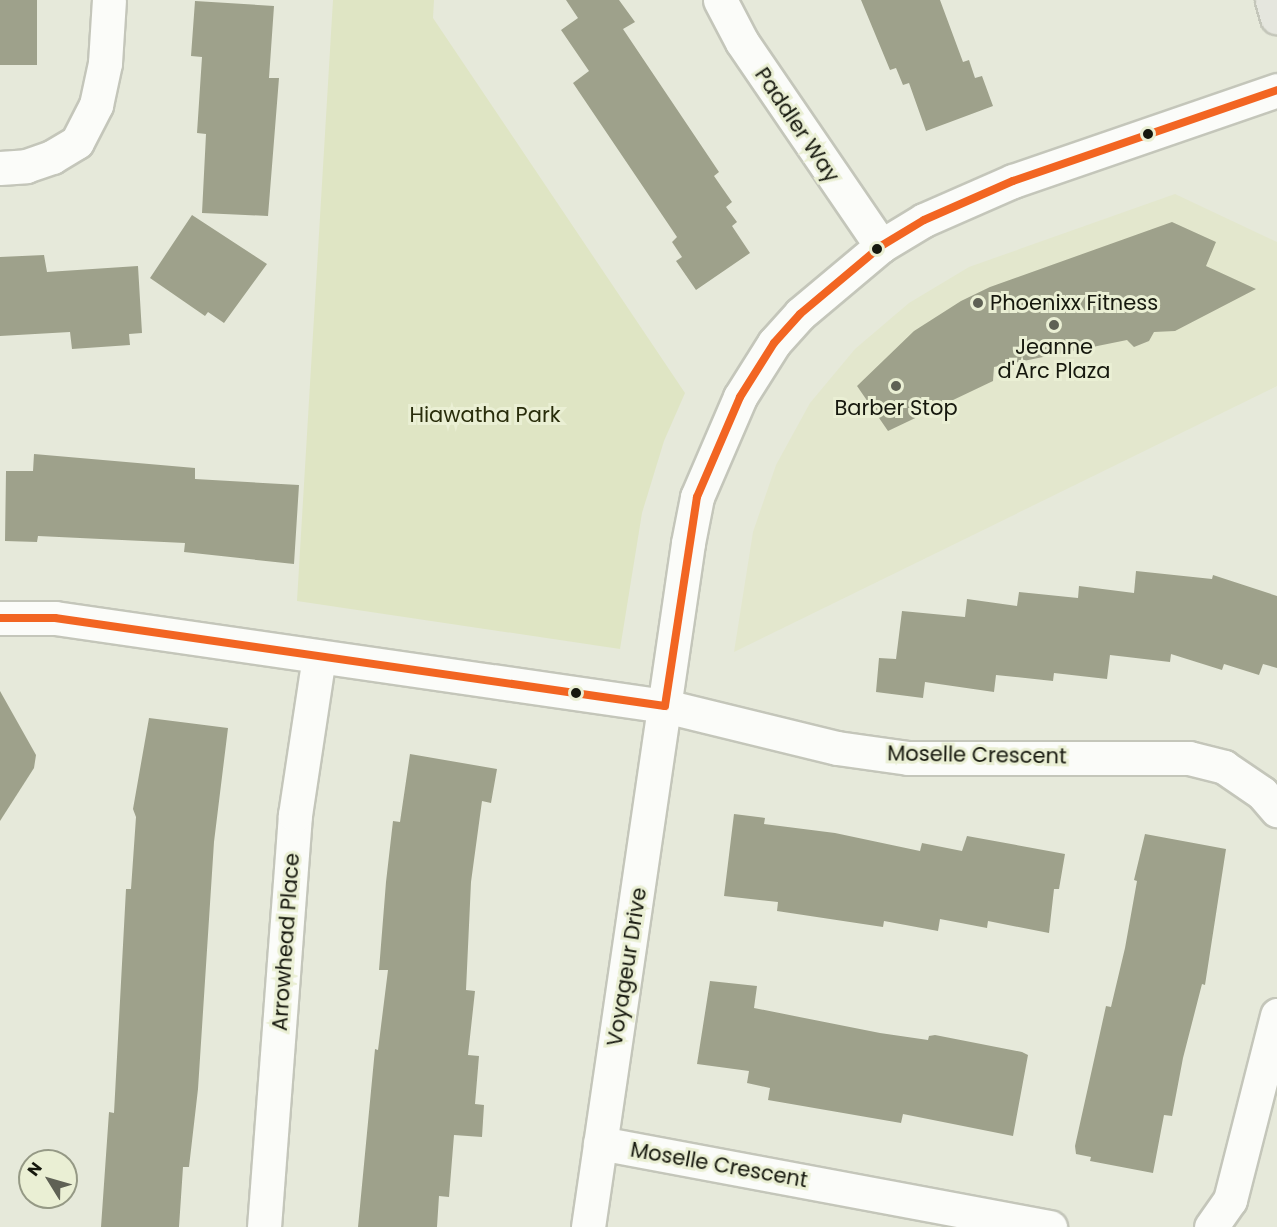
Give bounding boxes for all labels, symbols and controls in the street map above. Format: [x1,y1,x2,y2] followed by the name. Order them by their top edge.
[749,63,845,187] street label: Paddler Way
[1142,128,1154,140] unlabelled marker
[871,243,883,255] unlabelled marker
[990,290,1158,316] place label: Phoenixx Fitness
[971,296,985,310] marker: Phoenixx Fitness
[1047,318,1061,332] marker: Jeanne d'Arc Plaza
[997,334,1111,384] place label: Jeanne d'Arc Plaza
[889,379,903,393] marker: Barber Stop
[834,395,958,421] place label: Barber Stop
[409,402,561,428] park label: Hiawatha Park
[570,687,582,699] unlabelled marker
[887,741,1067,769] street label: Moselle Crescent
[267,852,305,1032] street label: Arrowhead Place
[602,886,652,1048] street label: Voyageur Drive
[629,1137,809,1193] street label: Moselle Crescent
[18,1149,78,1209] north arrow
[22,1157,48,1181] text: N

